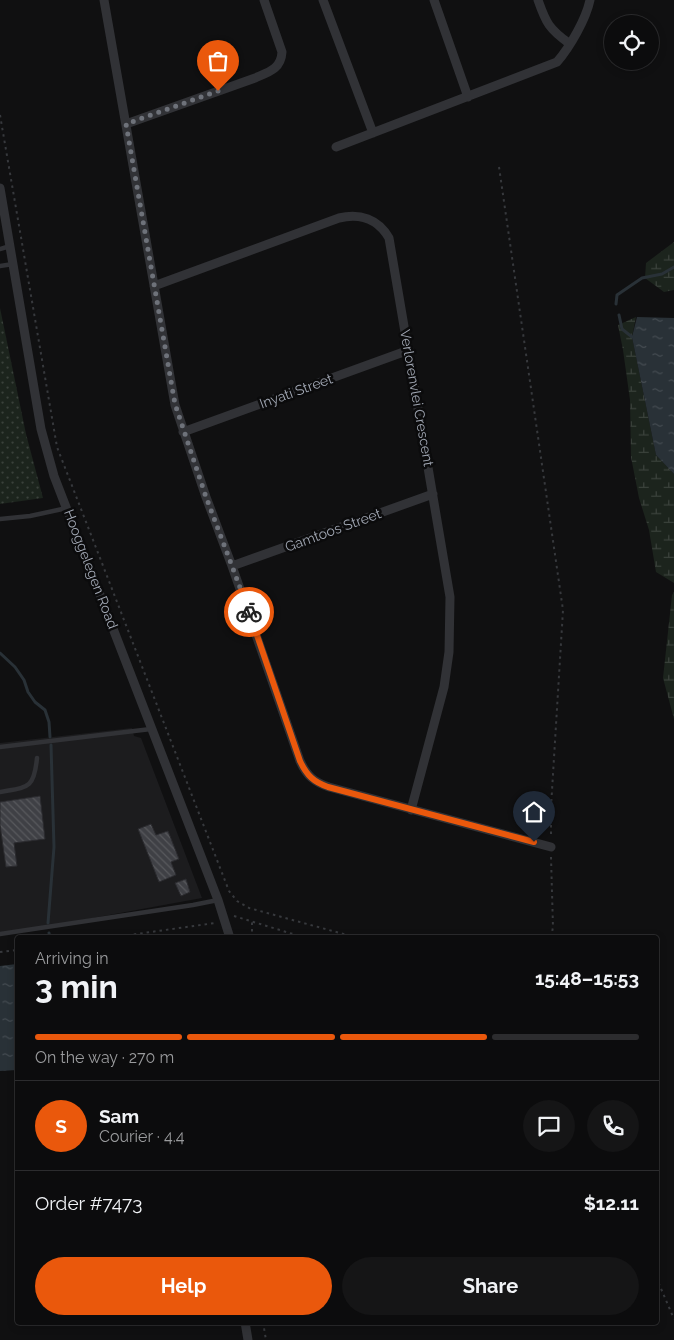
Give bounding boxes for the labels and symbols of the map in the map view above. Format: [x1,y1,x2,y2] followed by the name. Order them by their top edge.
[197,40,239,91] pin
[397,328,437,468] street label: Verlorenvlei Crescent
[257,370,335,412] street label: Inyati Street
[283,505,383,555] street label: Gamtoos Street
[61,507,121,631] street label: Hooggelegen Road
[224,587,274,637] courier
[513,791,555,842] pin

